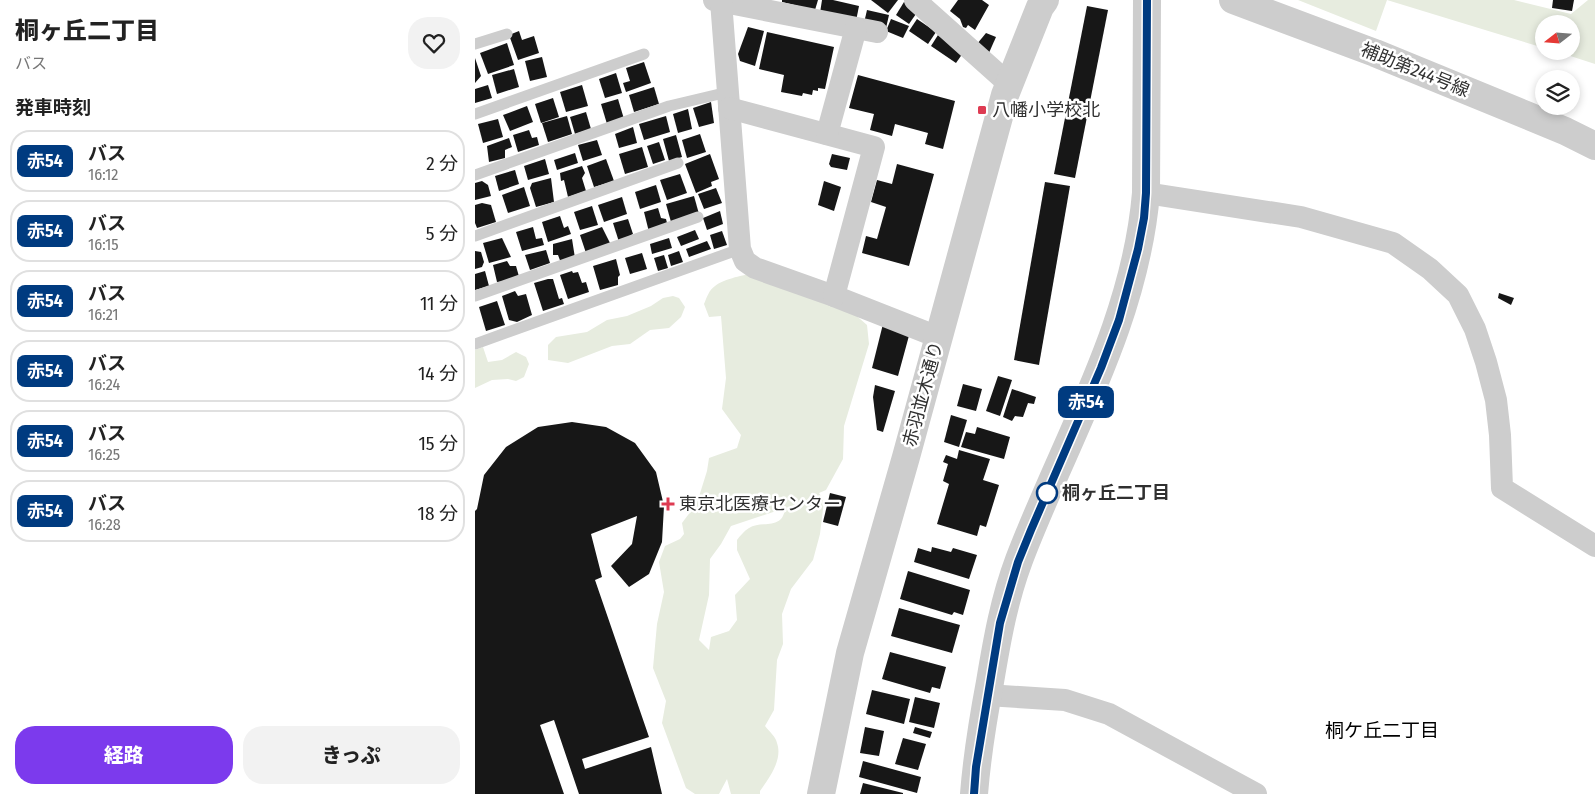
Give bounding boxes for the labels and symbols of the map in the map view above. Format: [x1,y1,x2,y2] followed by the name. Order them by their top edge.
[1535,15,1580,60] north arrow
[1358,38,1472,102] street label: 補助第244号線
[992,99,1100,121] place label: 八幡小学校北
[976,104,988,116] marker: 八幡小学校北
[898,339,948,449] street label: 赤羽並木通り
[1057,386,1115,418] line badge: 赤54
[1036,482,1058,504] marker: 桐ヶ丘二丁目
[1062,482,1170,504] place label: 桐ヶ丘二丁目
[679,493,841,515] place label: 東京北医療センター
[661,497,675,511] marker: 東京北医療センター
[1325,719,1439,742] district label: 桐ケ丘二丁目

